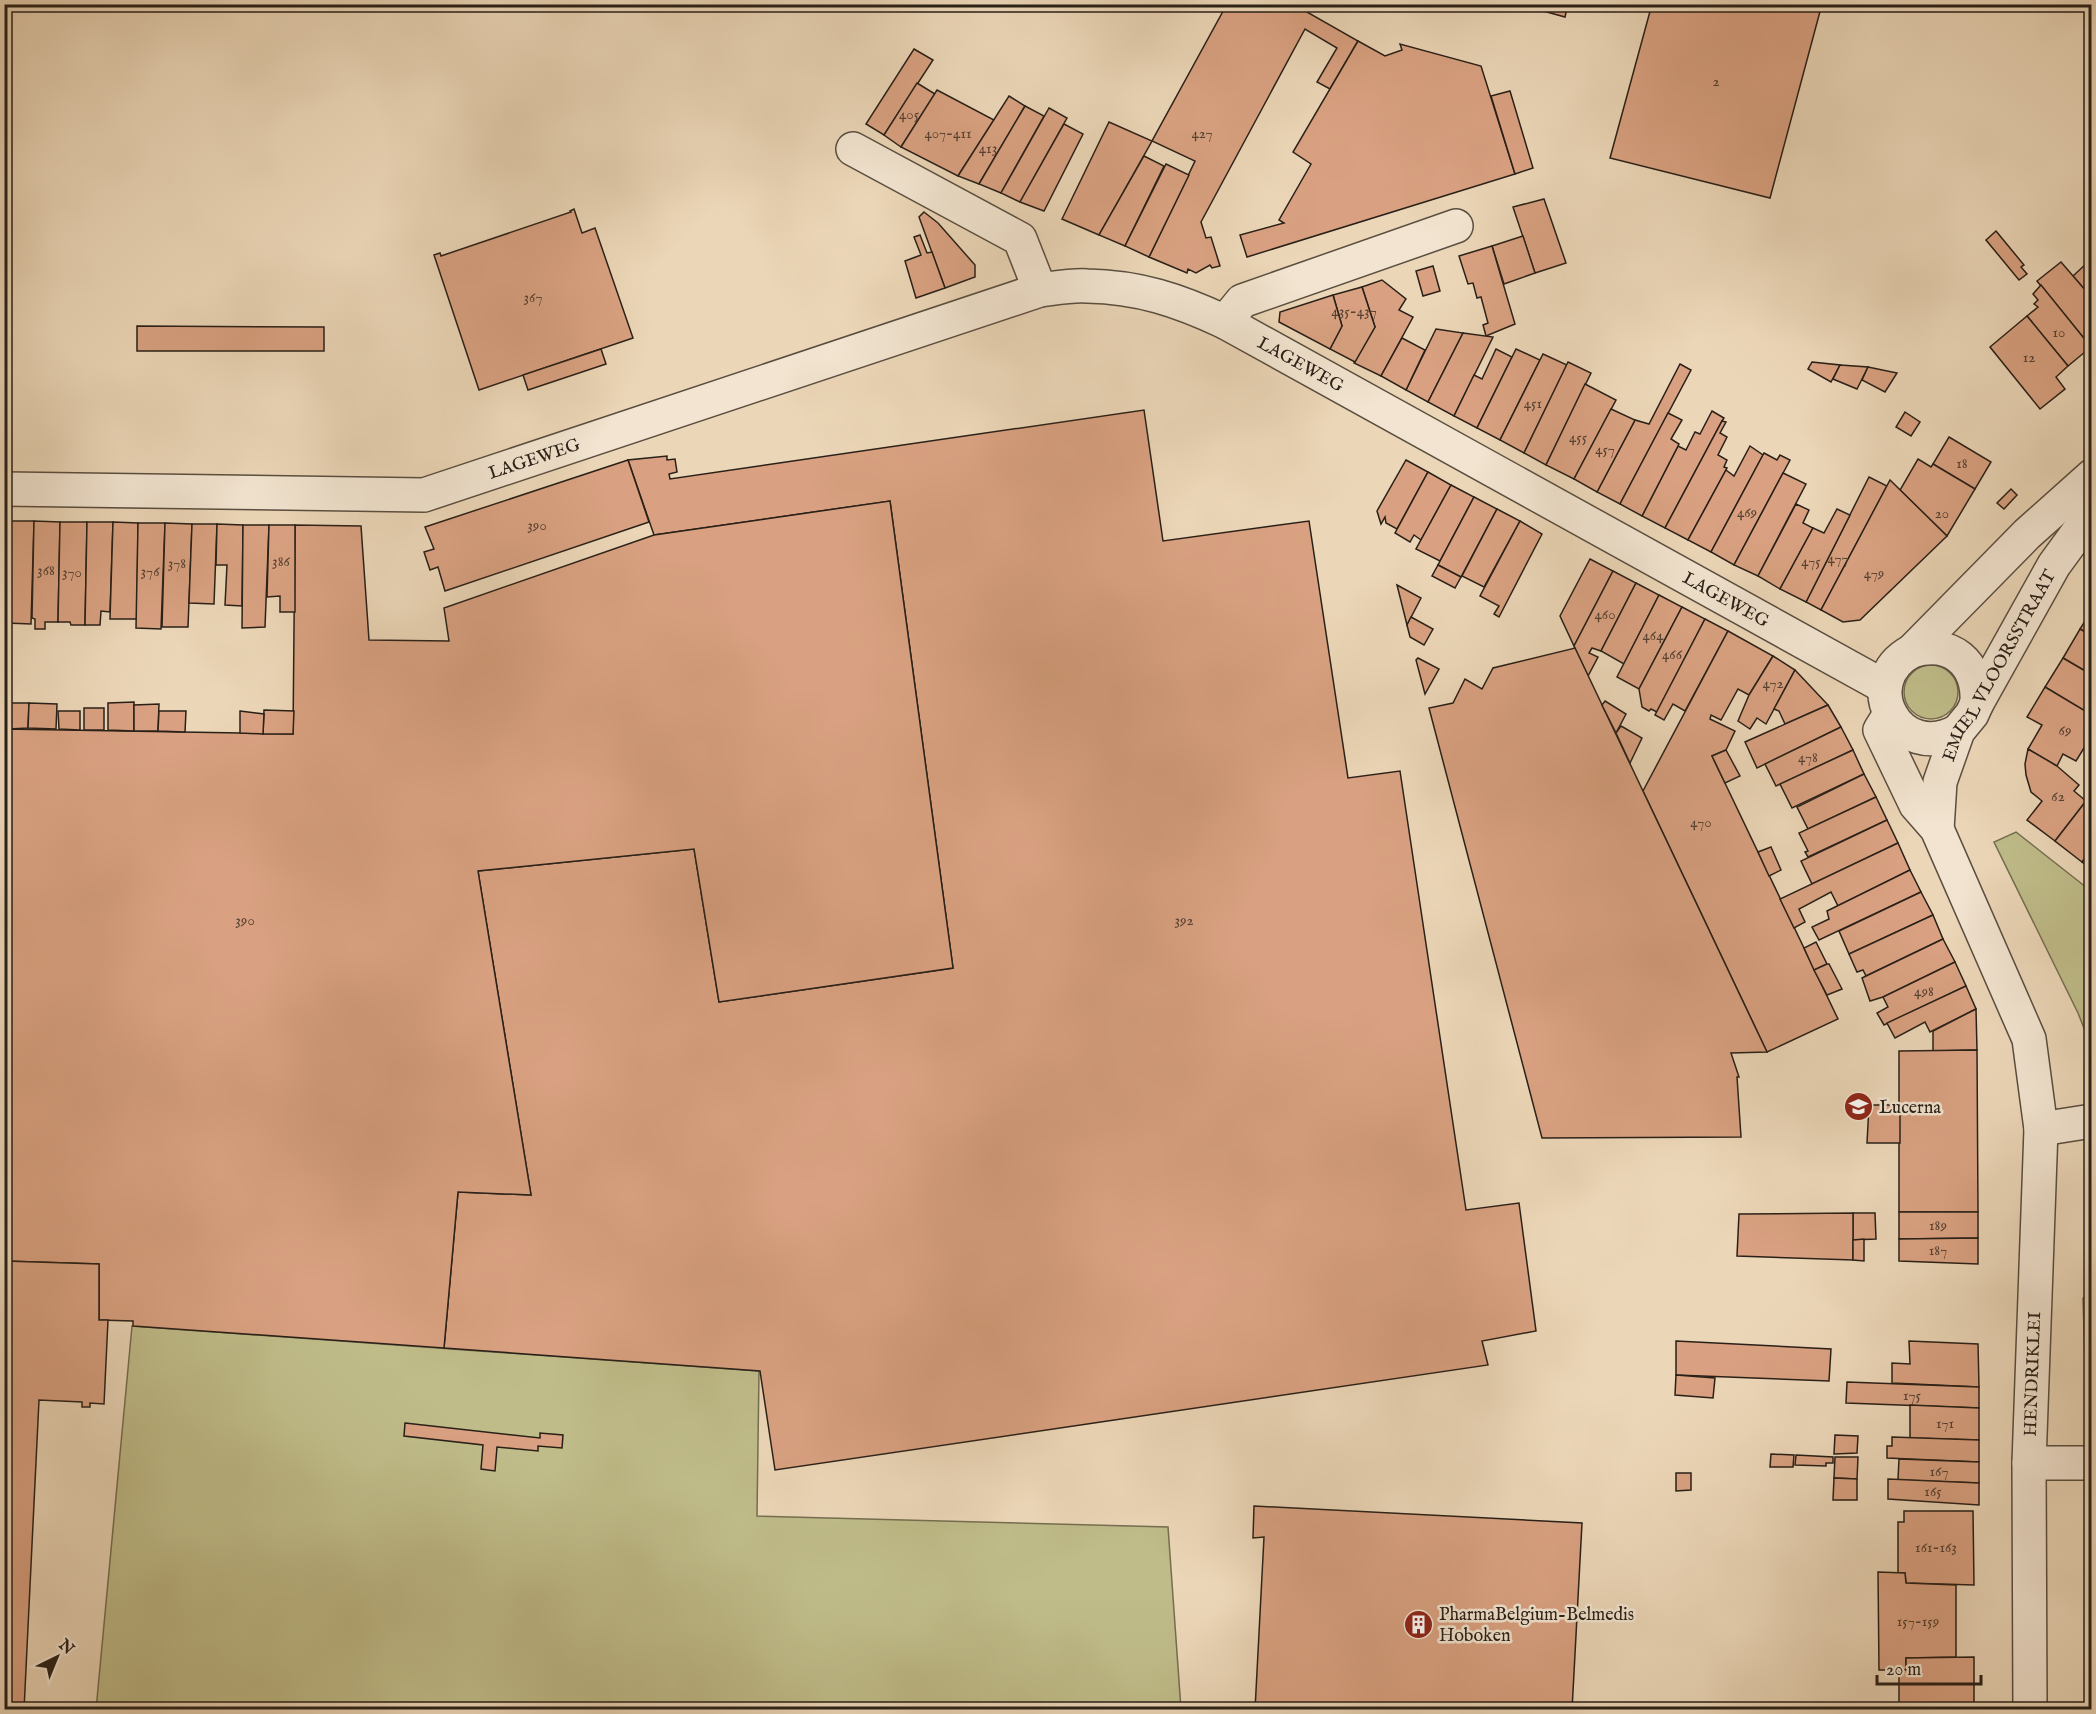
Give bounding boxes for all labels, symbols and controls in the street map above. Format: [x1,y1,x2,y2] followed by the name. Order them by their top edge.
[1712,72,1720,91] house number: 2
[899,105,920,124] house number: 405
[924,124,972,143] house number: 407-411
[1191,124,1213,143] house number: 427
[979,139,997,158] house number: 413
[524,288,542,307] house number: 367
[1331,302,1377,321] house number: 435-437
[2053,323,2065,342] house number: 10
[1253,332,1348,399] street label: LAGEWEG
[2023,348,2035,367] house number: 12
[1524,394,1542,413] house number: 451
[1569,428,1588,447] house number: 455
[486,434,584,486] street label: LAGEWEG
[1595,440,1615,459] house number: 457
[1956,454,1968,473] house number: 18
[1737,503,1757,522] house number: 469
[1935,504,1949,523] house number: 20
[527,516,547,535] house number: 390
[1828,549,1848,568] house number: 477
[272,552,291,571] house number: 386
[1801,552,1821,571] house number: 475
[168,554,186,573] house number: 378
[37,561,55,580] house number: 368
[141,562,160,581] house number: 376
[62,563,82,582] house number: 370
[1864,564,1884,583] house number: 479
[1938,566,2062,765] street label: EMIEL VLOORSSTRAAT
[1678,567,1773,634] street label: LAGEWEG
[1594,605,1616,624] house number: 460
[1642,626,1664,645] house number: 464
[1662,645,1683,664] house number: 466
[1763,674,1783,693] house number: 472
[2059,721,2071,740] house number: 69
[1798,748,1818,767] house number: 478
[2051,787,2065,806] house number: 62
[1690,813,1712,832] house number: 470
[235,911,255,930] house number: 390
[1174,911,1194,930] house number: 392
[1914,982,1934,1001] house number: 498
[1842,1091,1874,1123] school or university icon: Lucerna
[1879,1097,1941,1120] place label: Lucerna
[1929,1216,1947,1235] house number: 189
[1929,1241,1947,1260] house number: 187
[2020,1311,2047,1437] street label: HENDRIKLEI
[1903,1386,1922,1405] house number: 175
[1936,1414,1954,1433] house number: 171
[1930,1462,1948,1481] house number: 167
[1924,1482,1942,1501] house number: 165
[1915,1538,1957,1557] house number: 161-163
[1439,1604,1634,1648] place label: PharmaBelgium-Belmedis Hoboken
[1402,1608,1434,1640] building icon: PharmaBelgium-Belmedis Hoboken
[1897,1612,1939,1631] house number: 157-159
[27,1627,87,1687] north arrow
[53,1635,78,1660] text: N
[1877,1648,1980,1686] scale bar
[1886,1659,1921,1682] text: 20 m

